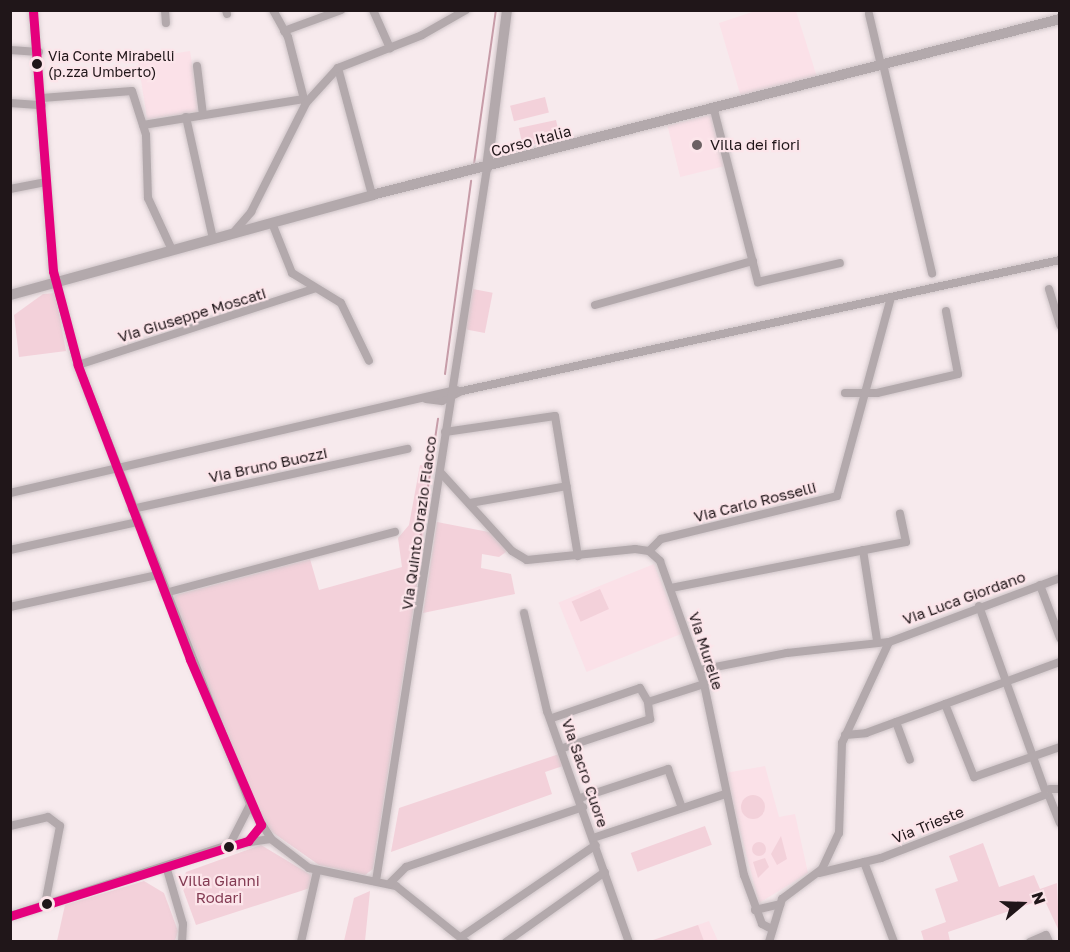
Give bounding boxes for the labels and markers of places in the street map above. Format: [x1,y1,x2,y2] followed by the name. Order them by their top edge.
[48,48,175,80] place label: Via Conte Mirabelli (p.zza Umberto)
[31,58,43,70] marker: Via Conte Mirabelli (p.zza Umberto)
[688,136,706,154] marker: Villa dei fiori
[710,136,800,154] place label: Villa dei fiori
[223,841,235,853] unlabelled marker
[41,898,53,910] unlabelled marker

